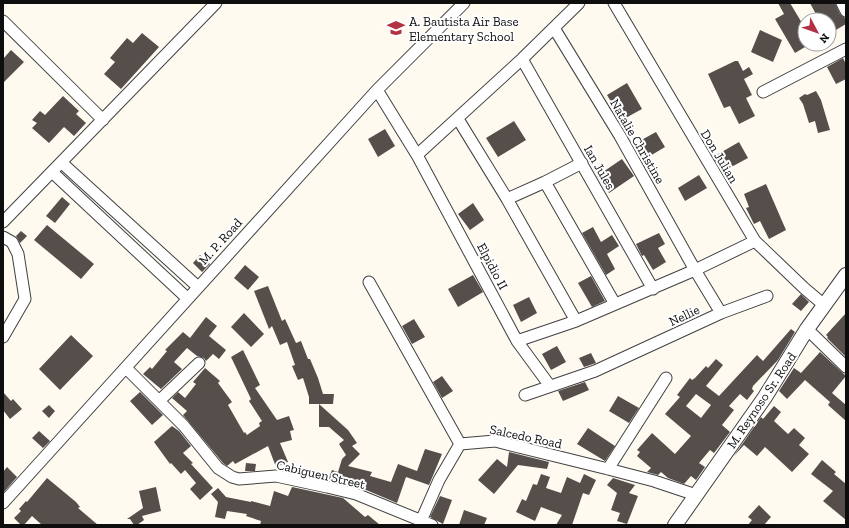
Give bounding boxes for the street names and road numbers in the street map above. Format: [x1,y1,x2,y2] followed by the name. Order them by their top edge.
[607,96,668,186] street label: Natalie Christine
[698,127,742,186] street label: Don Julian
[581,142,618,192] street label: Ian Jules
[196,215,245,268] street label: M. P. Road
[474,240,511,292] street label: Elpidio II
[666,302,702,329] street label: Nellie
[724,349,799,451] street label: M. Reynoso Sr. Road
[488,422,563,451] street label: Salcedo Road
[275,457,367,492] street label: Cabiguen Street

